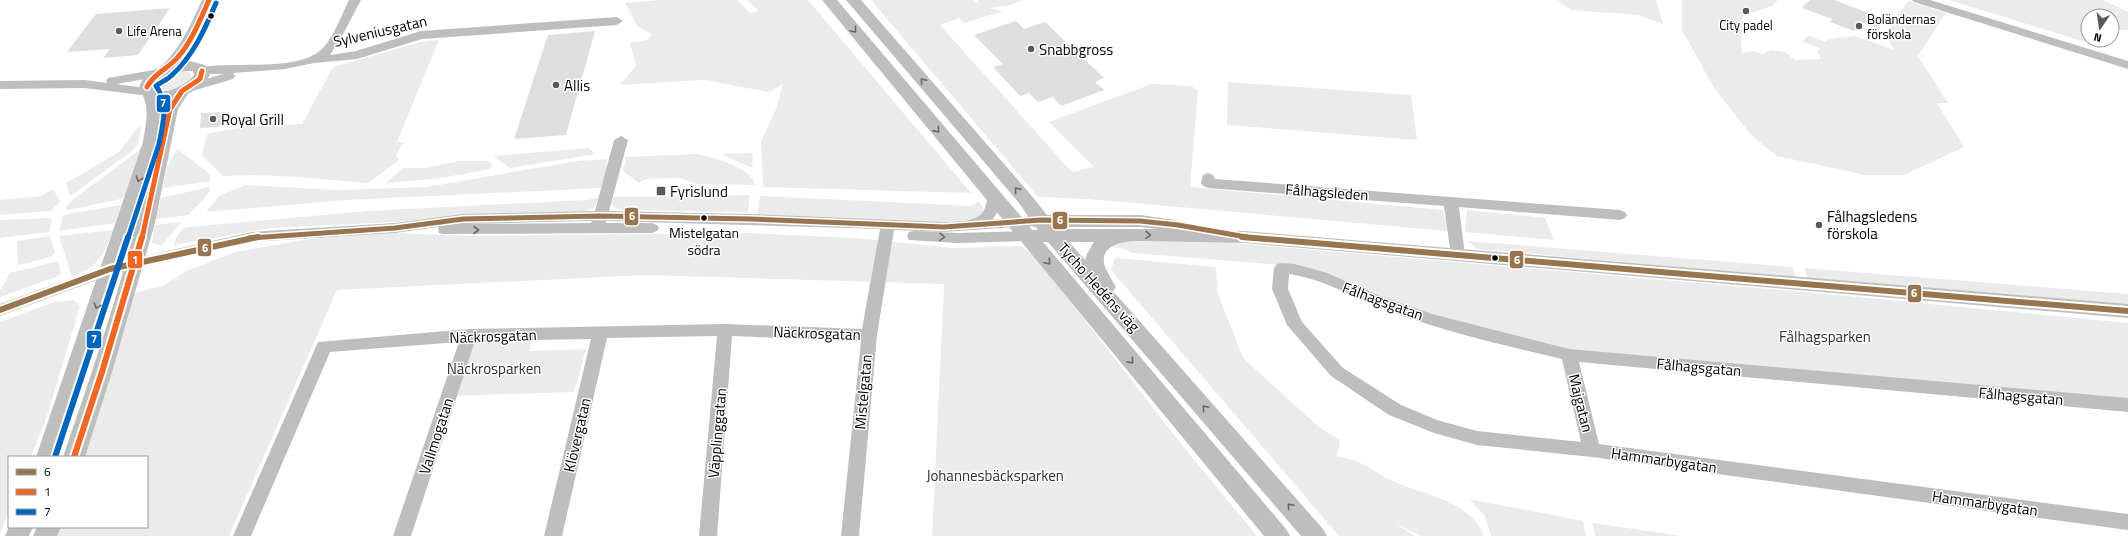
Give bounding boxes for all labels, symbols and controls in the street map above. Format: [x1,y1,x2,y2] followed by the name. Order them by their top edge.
[1741,6,1751,16] marker: City padel
[2080,8,2120,48] north arrow
[331,9,429,53] street label: Sylveniusgatan
[1867,9,1936,44] place label: Boländernas förskola
[206,11,216,21] unlabelled marker
[1719,15,1773,35] place label: City padel
[127,21,182,41] place label: Life Arena
[1854,21,1864,31] marker: Boländernas förskola
[850,25,857,33] one-way arrow
[114,26,124,36] marker: Life Arena
[2092,29,2103,46] text: N
[1039,38,1113,61] place label: Snabbgross
[1026,44,1036,54] marker: Snabbgross
[564,74,590,97] place label: Allis
[920,78,927,85] one-way arrow
[551,80,561,90] marker: Allis
[156,94,171,113] line badge: 7
[160,95,166,111] text: 7
[221,108,284,131] place label: Royal Grill
[208,114,218,124] marker: Royal Grill
[933,125,940,133] one-way arrow
[135,176,144,183] one-way arrow
[1285,178,1369,206] street label: Fålhagsleden
[670,180,728,203] place label: Fyrislund
[655,185,667,197] marker: Fyrislund
[1014,187,1021,194] one-way arrow
[1827,205,1917,245] place label: Fålhagsledens förskola
[624,207,639,226] line badge: 6
[629,208,635,224] text: 6
[1052,211,1068,230] line badge: 6
[1057,212,1063,228] text: 6
[699,213,709,223] marker: Mistelgatan södra
[1814,220,1824,230] marker: Fålhagsledens förskola
[669,222,739,260] place label: Mistelgatan södra
[473,226,479,234] one-way arrow
[1145,231,1151,239] one-way arrow
[939,233,945,242] one-way arrow
[1052,237,1146,337] street label: Tycho Hedéns väg
[197,238,212,257] line badge: 6
[202,240,208,256] text: 6
[127,250,143,269] line badge: 1
[1509,250,1524,269] line badge: 6
[132,252,138,268] text: 1
[1514,252,1520,268] text: 6
[1490,253,1500,263] unlabelled marker
[1043,257,1050,264] one-way arrow
[1339,276,1427,326] street label: Fålhagsgatan
[1907,284,1922,303] line badge: 6
[1911,285,1917,301] text: 6
[93,303,101,310] one-way arrow
[773,320,861,346] street label: Näckrosgatan
[449,323,537,349] street label: Näckrosgatan
[1779,325,1871,348] park label: Fålhagsparken
[86,330,102,349] line badge: 7
[91,331,97,347] text: 7
[1656,352,1742,382] street label: Fålhagsgatan
[848,354,878,430] street label: Mistelgatan
[447,357,541,380] park label: Näckrosparken
[1127,357,1134,364] one-way arrow
[1563,371,1599,435] street label: Majgatan
[1978,381,2064,411] street label: Fålhagsgatan
[702,387,732,479] street label: Väpplinggatan
[413,395,459,477] street label: Vallmogatan
[557,396,597,474] street label: Klövergatan
[1202,405,1209,413] one-way arrow
[1610,441,1718,479] street label: Hammarbygatan
[8,456,148,528] legend
[44,462,51,481] text: 6
[926,464,1064,487] park label: Johannesbäcksparken
[44,482,51,501] text: 1
[1931,484,2039,522] street label: Hammarbygatan
[44,502,51,521] text: 7
[1287,504,1294,511] one-way arrow

